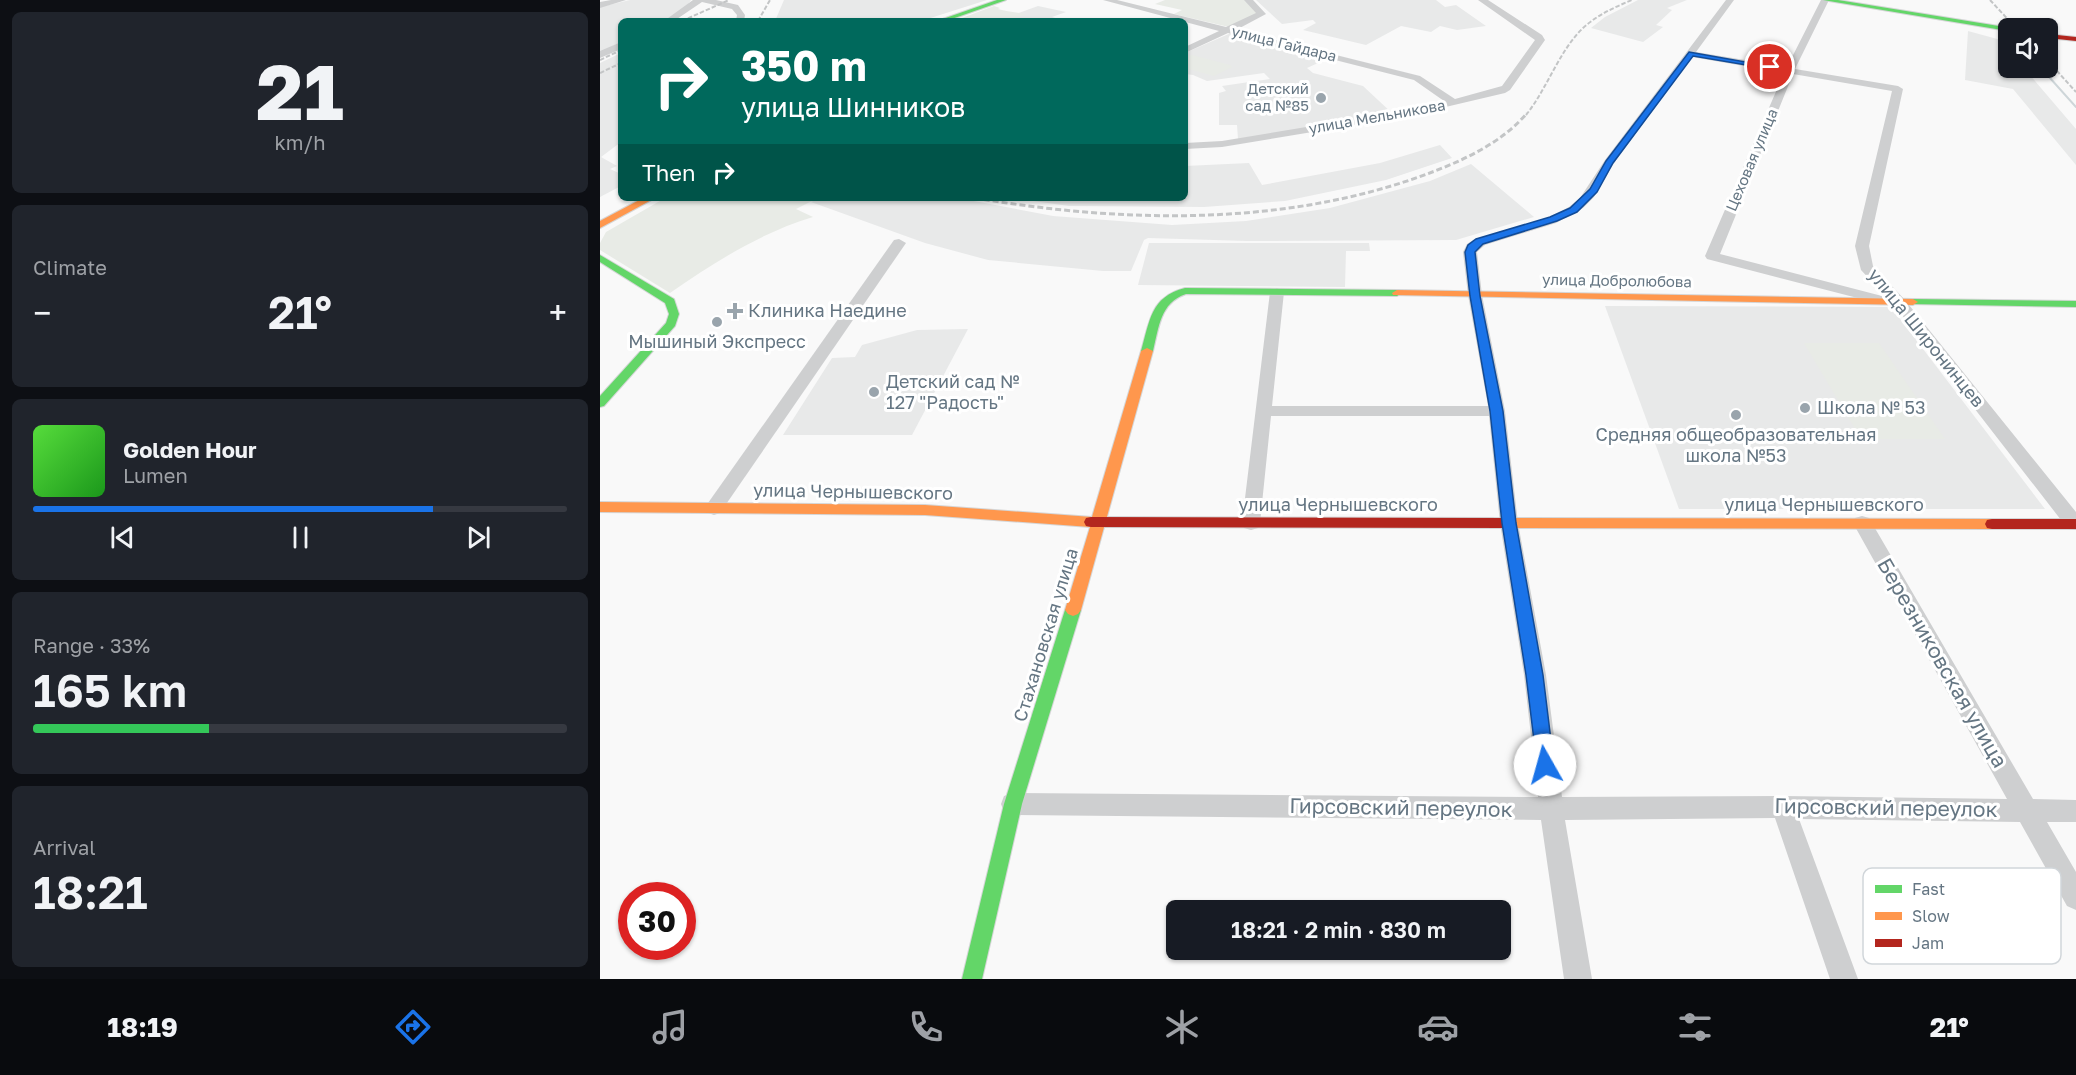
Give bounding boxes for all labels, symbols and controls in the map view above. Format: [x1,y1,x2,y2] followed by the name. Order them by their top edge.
[1998,18,2058,78] map controls
[1998,18,2058,78] button: sound
[1230,21,1339,65] street label: улица Гайдара
[741,40,867,90] text: 350 m
[1744,41,1795,92] pin
[642,42,720,120] icon: right
[256,44,344,137] text: 21
[1753,50,1786,83] icon: arrive
[1245,79,1309,114] place label: Детский сад №85
[741,91,965,123] text: улица Шинников
[1314,91,1328,105] marker: Детский сад №85
[1307,95,1447,137] street label: улица Мельникова
[1721,106,1781,214] street label: Цеховая улица
[275,130,325,154] text: km/h
[707,156,740,189] icon: right
[642,159,695,186] text: Then
[33,255,107,279] text: Climate
[1864,264,1990,411] street label: улица Широнинцев
[1542,270,1692,290] street label: улица Добролюбова
[268,285,332,339] text: 21°
[33,293,51,332] text: −
[549,293,567,332] text: +
[748,299,907,321] place label: Клиника Наедине
[726,302,744,320] marker: Клиника Наедине
[710,315,724,329] marker: Мышиный Экспресс
[628,330,806,352] place label: Мышиный Экспресс
[886,370,1020,413] place label: Детский сад № 127 "Радость"
[867,385,881,399] marker: Детский сад № 127 "Радость"
[1817,396,1925,418] place label: Школа № 53
[1798,401,1812,415] marker: Школа № 53
[1729,408,1743,422] marker: Средняя общеобразовательная школа №53
[1596,423,1876,466] place label: Средняя общеобразовательная школа №53
[123,436,257,463] text: Golden Hour
[123,463,188,487] text: Lumen
[753,478,953,504] street label: улица Чернышевского
[1238,493,1438,515] street label: улица Чернышевского
[1724,493,1924,515] street label: улица Чернышевского
[106,521,139,554] icon: previous
[284,521,317,554] icon: pause
[462,521,495,554] icon: next
[1008,545,1082,724] street label: Стахановская улица
[1872,553,2014,772] street label: Березниковская улица
[33,633,150,657] text: Range · 33%
[33,663,187,717] text: 165 km
[1513,733,1577,797] position arrow
[1289,792,1513,822] street label: Гирсовский переулок
[1774,792,1998,822] street label: Гирсовский переулок
[33,835,96,859] text: Arrival
[33,865,148,919] text: 18:21
[1863,868,2061,964] legend
[1912,879,1945,899] text: Fast
[618,882,696,960] speed limit sign: 30
[1912,906,1950,926] text: Slow
[1231,916,1446,943] text: 18:21 · 2 min · 830 m
[1912,933,1944,953] text: Jam
[392,1006,434,1048] icon: directions
[649,1006,691,1048] icon: music
[905,1006,947,1048] icon: phone
[1161,1006,1203,1048] icon: climate
[1417,1006,1459,1048] icon: car
[1674,1006,1716,1048] icon: filters
[107,1011,178,1043] text: 18:19
[1930,1011,1969,1043] text: 21°

